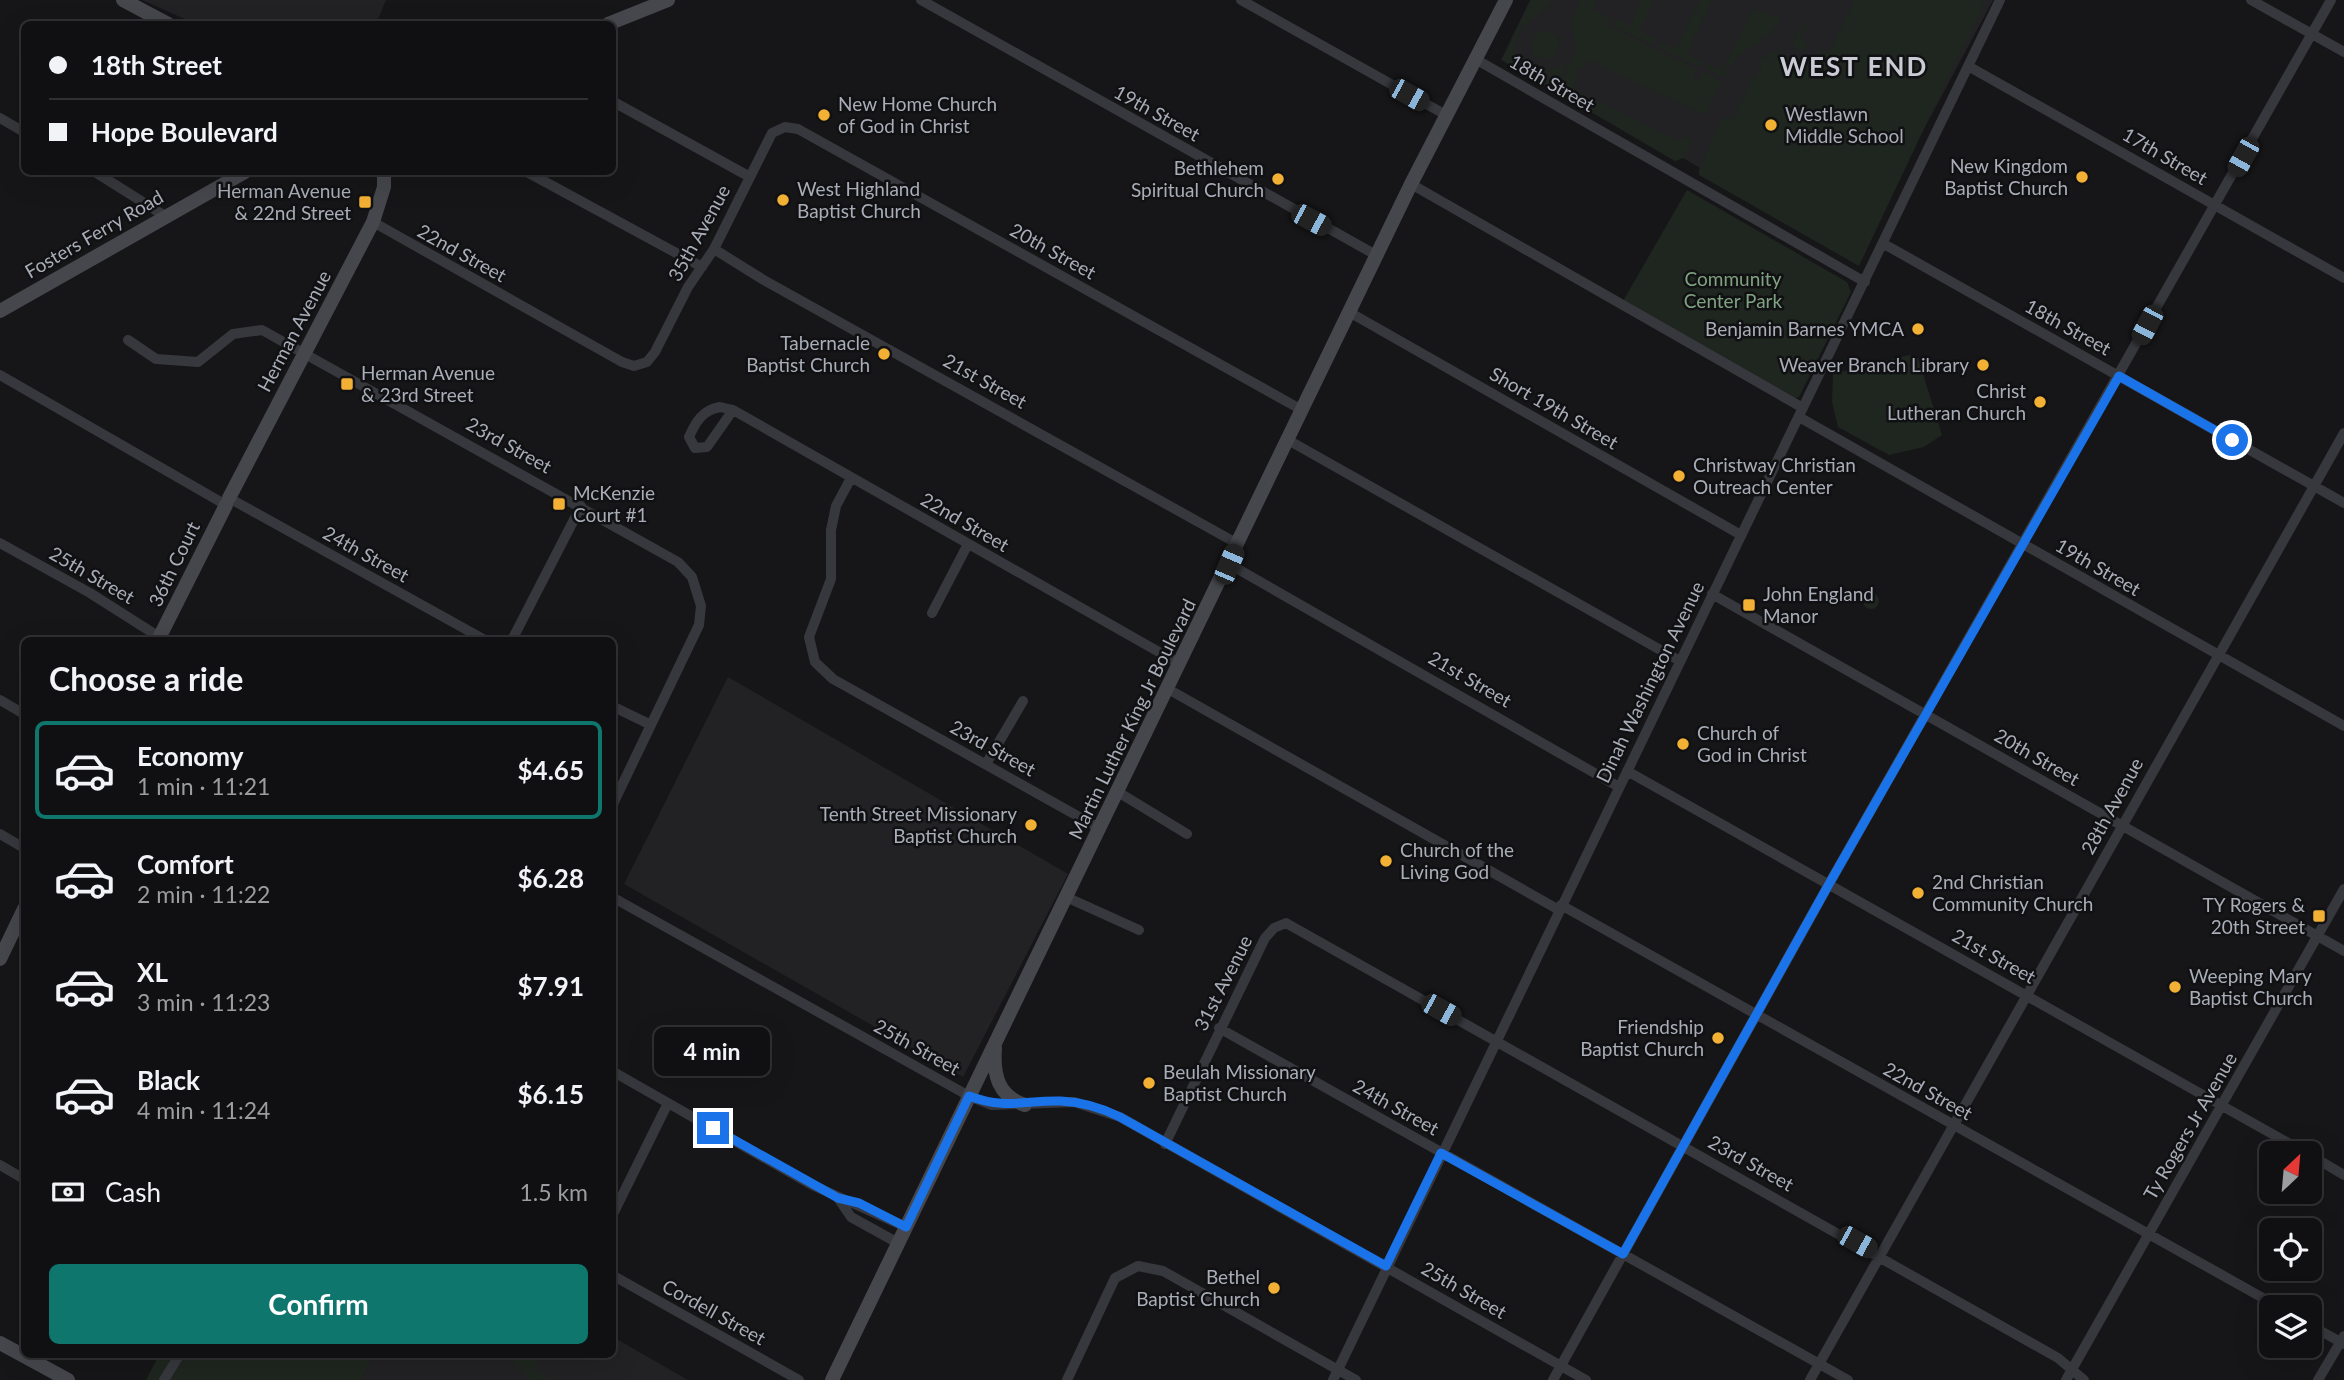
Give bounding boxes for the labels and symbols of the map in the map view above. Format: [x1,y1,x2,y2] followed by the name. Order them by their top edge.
[1506,49,1599,116] street label: 18th Street
[1780,50,1928,82] district label: WEST END
[1386,76,1433,114] car
[1110,80,1204,146] street label: 19th Street
[838,92,997,137] place label: New Home Church of God in Christ
[1785,102,1904,147] place label: Westlawn Middle School
[816,107,832,123] marker: New Home Church of God in Christ
[1763,117,1779,133] marker: Westlawn Middle School
[2119,122,2212,189] street label: 17th Street
[2224,134,2263,180] car
[1944,154,2068,199] place label: New Kingdom Baptist Church
[1131,156,1264,201] place label: Bethlehem Spiritual Church
[2074,169,2090,185] marker: New Kingdom Baptist Church
[1270,171,1286,187] marker: Bethlehem Spiritual Church
[797,177,921,222] place label: West Highland Baptist Church
[217,179,351,224] place label: Herman Avenue & 22nd Street
[663,181,734,285] street label: 35th Avenue
[21,185,167,282] street label: Fosters Ferry Road
[775,192,791,208] marker: West Highland Baptist Church
[357,194,373,210] marker: Herman Avenue & 22nd Street
[1288,201,1335,239] car
[1006,218,1100,284] street label: 20th Street
[414,219,511,287] street label: 22nd Street
[252,266,335,395] street label: Herman Avenue
[1684,267,1782,312] park label: Community Center Park
[2021,294,2115,360] street label: 18th Street
[2128,302,2167,348] car
[1705,317,1904,340] place label: Benjamin Barnes YMCA
[1910,321,1926,337] marker: Benjamin Barnes YMCA
[746,331,870,376] place label: Tabernacle Baptist Church
[876,346,892,362] marker: Tabernacle Baptist Church
[939,348,1031,413] street label: 21st Street
[1779,353,1969,376] place label: Weaver Branch Library
[1975,357,1991,373] marker: Weaver Branch Library
[361,361,495,406] place label: Herman Avenue & 23rd Street
[1486,361,1623,454] street label: Short 19th Street
[339,376,355,392] marker: Herman Avenue & 23rd Street
[1887,379,2026,424] place label: Christ Lutheran Church
[2032,394,2048,410] marker: Christ Lutheran Church
[463,412,556,478] street label: 23rd Street
[2216,424,2248,456] route start
[1693,453,1856,498] place label: Christway Christian Outreach Center
[1671,468,1687,484] marker: Christway Christian Outreach Center
[573,481,655,526] place label: McKenzie Court #1
[917,487,1014,556] street label: 22nd Street
[551,496,567,512] marker: McKenzie Court #1
[143,517,204,610] street label: 36th Court
[319,521,413,587] street label: 24th Street
[2052,533,2145,600] street label: 19th Street
[46,541,139,608] street label: 25th Street
[1212,541,1247,587] car
[1591,577,1708,786] street label: Dinah Washington Avenue
[1763,582,1874,627] place label: John England Manor
[1063,595,1200,843] street label: Martin Luther King Jr Boulevard
[1741,597,1757,613] marker: John England Manor
[1425,646,1516,712] street label: 21st Street
[947,715,1040,781] street label: 23rd Street
[1697,721,1807,766] place label: Church of God in Christ
[1991,723,2084,790] street label: 20th Street
[1675,736,1691,752] marker: Church of God in Christ
[2076,754,2147,858] street label: 28th Avenue
[820,802,1017,847] place label: Tenth Street Missionary Baptist Church
[1023,817,1039,833] marker: Tenth Street Missionary Baptist Church
[1400,838,1514,883] place label: Church of the Living God
[1378,853,1394,869] marker: Church of the Living God
[1932,870,2093,915] place label: 2nd Christian Community Church
[1910,885,1926,901] marker: 2nd Christian Community Church
[2203,893,2305,938] place label: TY Rogers & 20th Street
[2311,908,2327,924] marker: TY Rogers & 20th Street
[1948,923,2040,988] street label: 21st Street
[1189,931,1256,1034] street label: 31st Avenue
[2189,964,2313,1009] place label: Weeping Mary Baptist Church
[2167,979,2183,995] marker: Weeping Mary Baptist Church
[1418,991,1465,1029] car
[870,1014,964,1080] street label: 25th Street
[1580,1015,1704,1060] place label: Friendship Baptist Church
[655,1026,771,1076] callout: 4 min
[1710,1030,1726,1046] marker: Friendship Baptist Church
[2138,1048,2241,1204] street label: Ty Rogers Jr Avenue
[1880,1057,1977,1125] street label: 22nd Street
[1163,1060,1316,1105] place label: Beulah Missionary Baptist Church
[1349,1074,1443,1140] street label: 24th Street
[1141,1075,1157,1091] marker: Beulah Missionary Baptist Church
[697,1112,729,1144] route end
[1705,1130,1798,1196] street label: 23rd Street
[2259,1141,2322,1204] north arrow
[1834,1223,1881,1261] car
[1418,1256,1511,1323] street label: 25th Street
[1136,1265,1260,1310] place label: Bethel Baptist Church
[659,1274,770,1349] street label: Cordell Street
[1266,1280,1282,1296] marker: Bethel Baptist Church

